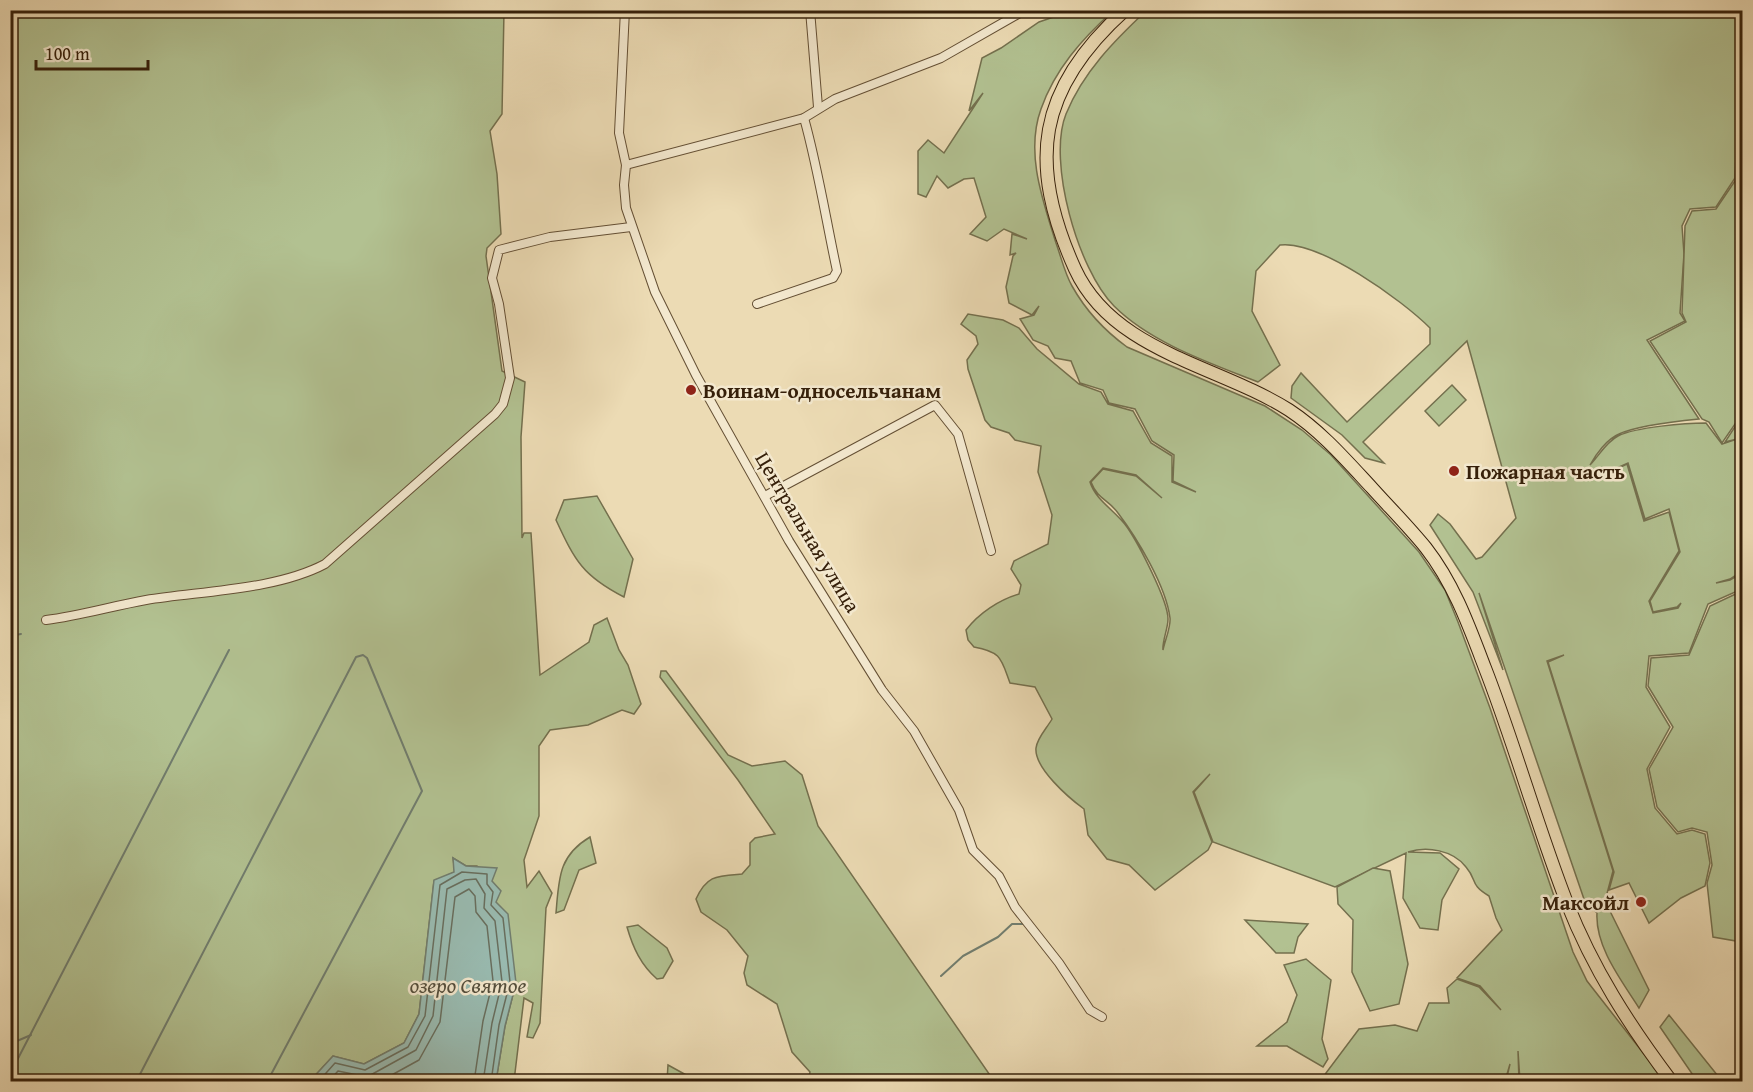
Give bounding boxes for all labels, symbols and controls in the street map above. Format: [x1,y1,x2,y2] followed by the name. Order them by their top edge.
[36,33,148,71] scale bar
[45,40,90,67] text: 100 m
[703,375,941,406] place label: Воинам-односельчанам
[684,383,698,397] marker: Воинам-односельчанам
[748,446,868,618] street label: Центральная улица
[1466,456,1625,487] place label: Пожарная часть
[1447,464,1461,478] marker: Пожарная часть
[1542,887,1629,918] place label: Максойл
[1634,895,1648,909] marker: Максойл
[410,969,526,1001] water label: озеро Святое

